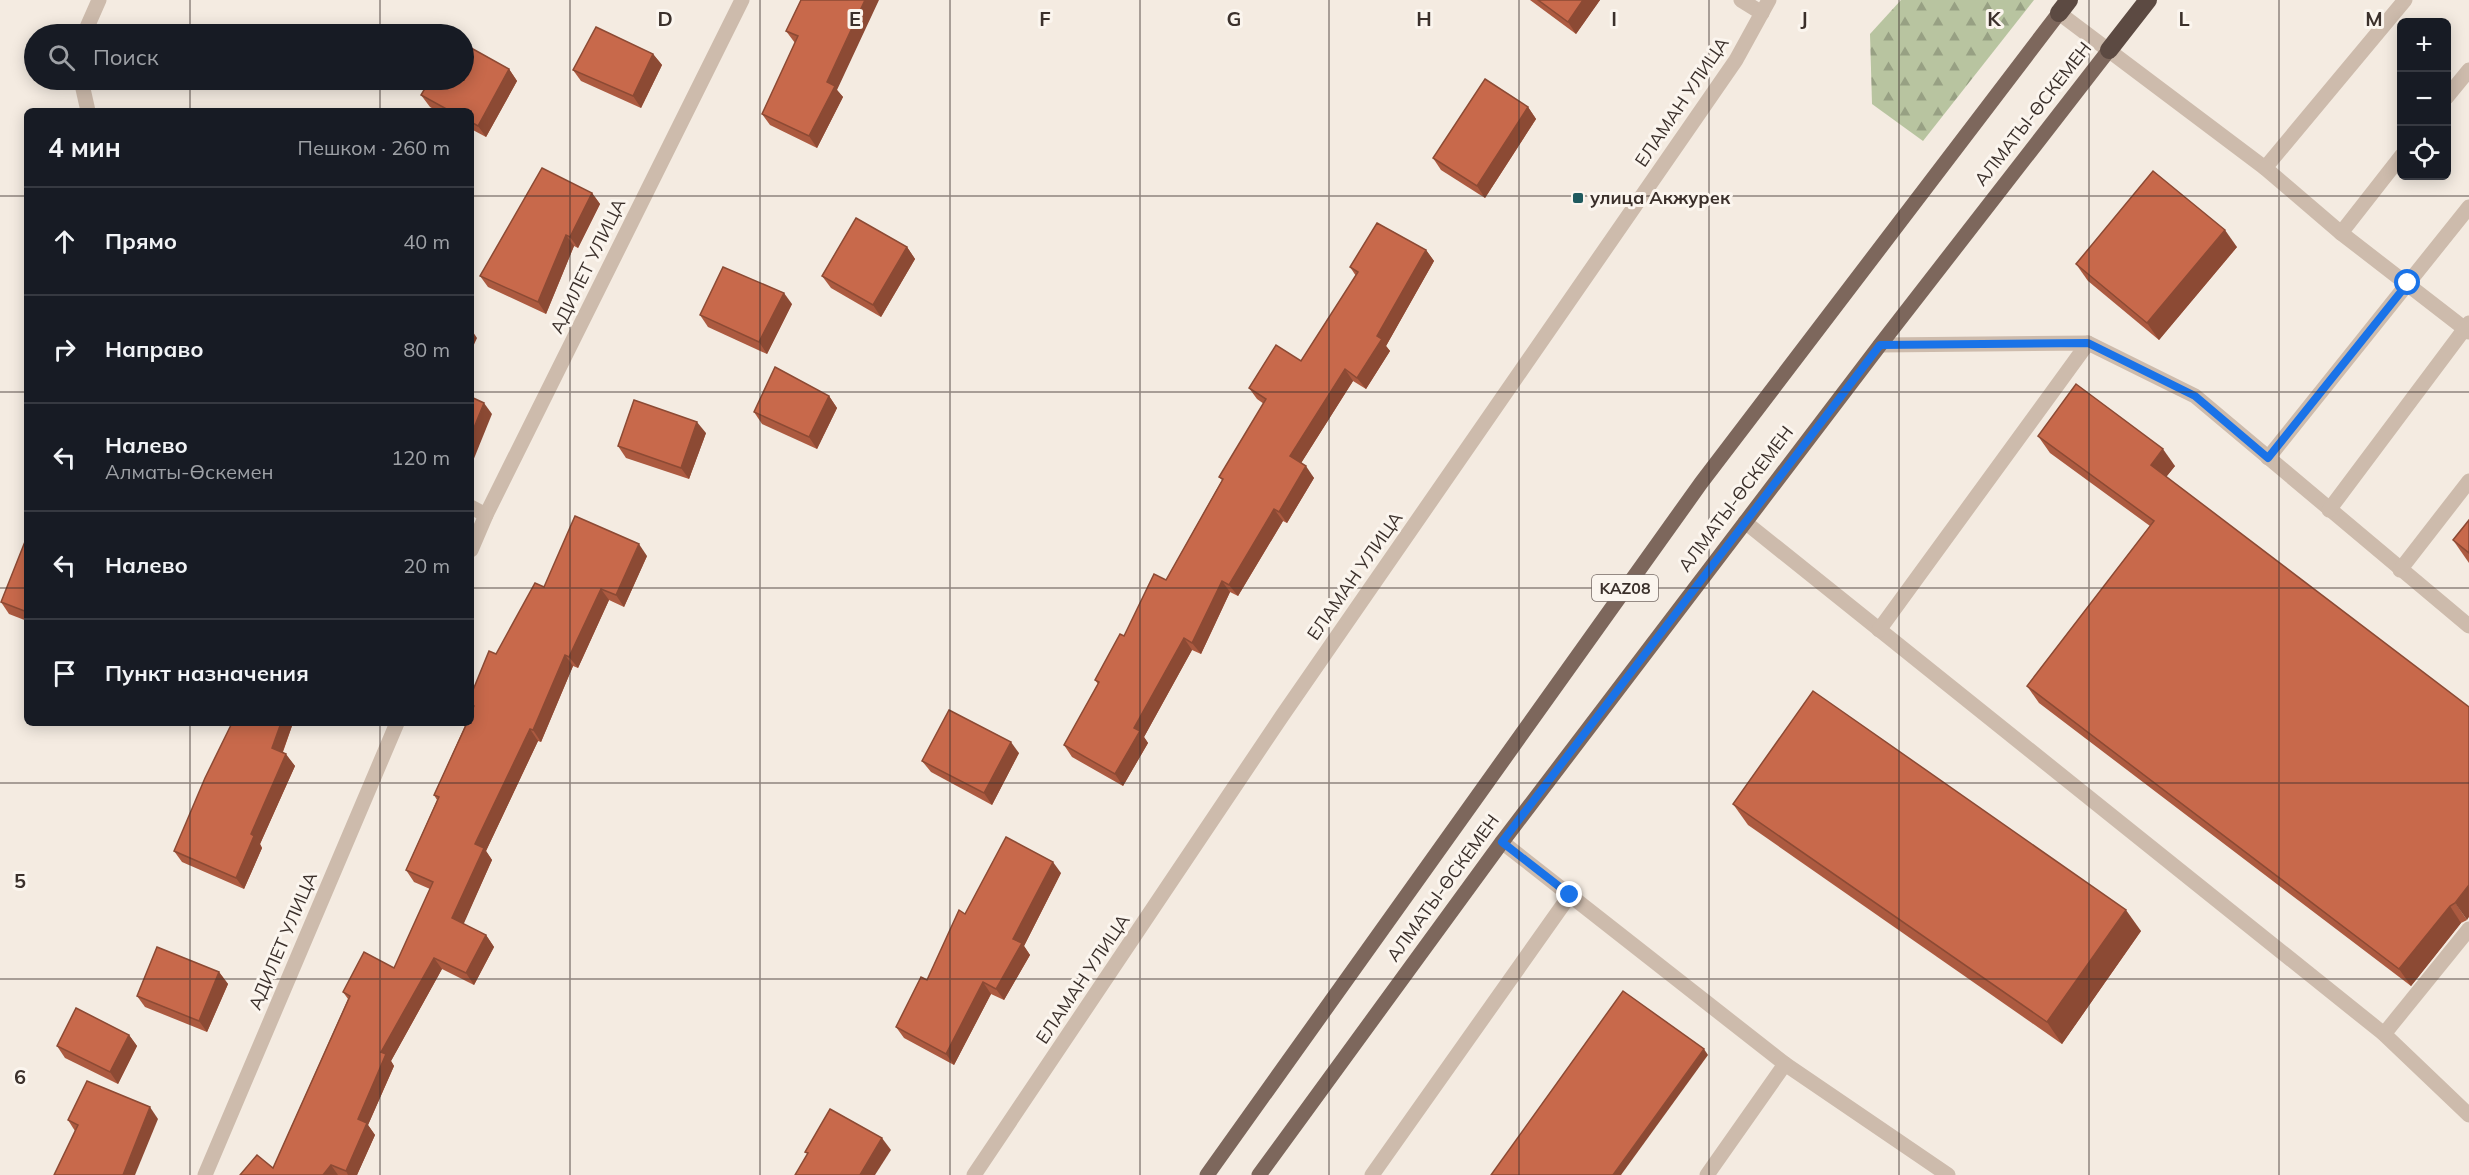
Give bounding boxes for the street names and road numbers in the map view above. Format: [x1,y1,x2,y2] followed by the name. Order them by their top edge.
[1630,32,1733,171] street label: ЕЛАМАН УЛИЦА
[1969,37,2096,190] street label: АЛМАТЫ-ӨСКЕМЕН
[545,194,630,337] street label: АДИЛЕТ УЛИЦА
[1673,421,1798,576] street label: АЛМАТЫ-ӨСКЕМЕН
[1302,507,1407,644] street label: ЕЛАМАН УЛИЦА
[1592,575,1658,601] road number: KAZ08
[1381,809,1504,966] street label: АЛМАТЫ-ӨСКЕМЕН
[243,868,322,1013] street label: АДИЛЕТ УЛИЦА
[1031,909,1134,1048] street label: ЕЛАМАН УЛИЦА

